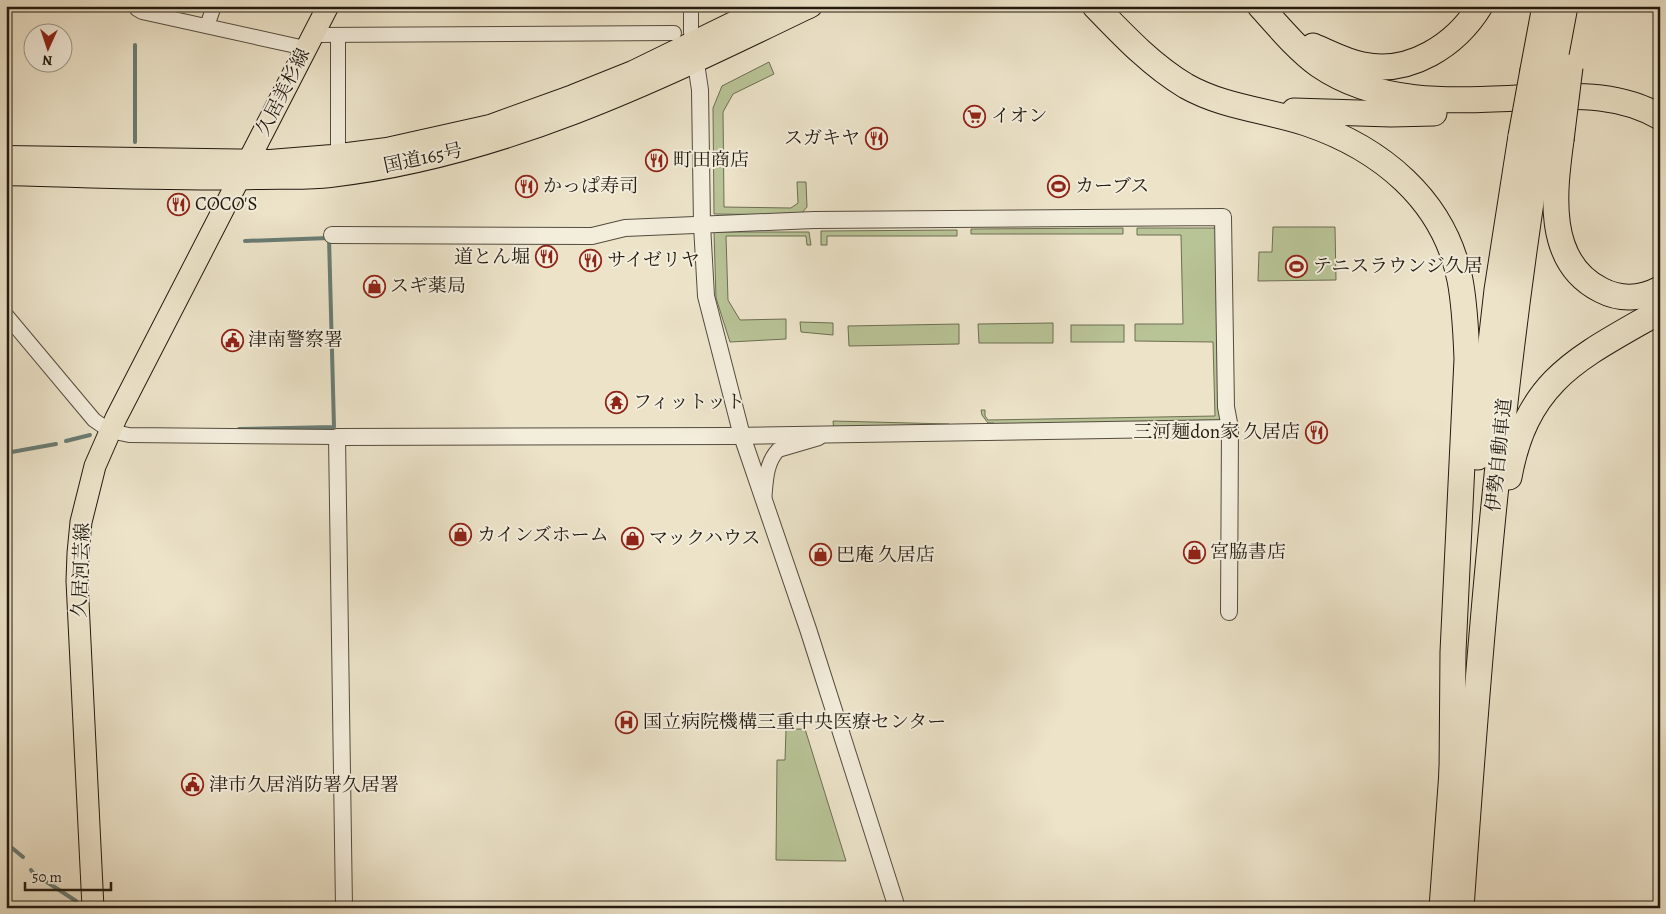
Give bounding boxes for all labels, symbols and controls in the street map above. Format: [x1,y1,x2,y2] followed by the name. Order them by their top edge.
[22,22,72,72] north arrow
[250,44,316,140] street label: 久居美杉線
[42,51,53,70] text: N
[991,103,1047,129] place label: イオン
[963,104,987,128] supermarket icon: イオン
[784,125,860,151] place label: スガキヤ
[864,126,888,150] restaurant icon: スガキヤ
[381,137,465,179] street label: 国道165号
[673,147,749,173] place label: 町田商店
[645,148,669,172] restaurant icon: 町田商店
[543,173,638,199] place label: かっぱ寿司
[1075,173,1149,199] place label: カーブス
[515,174,539,198] restaurant icon: かっぱ寿司
[1047,174,1071,198] sports icon: カーブス
[195,191,257,217] place label: COCO'S
[167,192,191,216] restaurant icon: COCO'S
[454,244,530,270] place label: 道とん堀
[534,245,558,269] restaurant icon: 道とん堀
[607,247,700,273] place label: サイゼリヤ
[579,248,603,272] restaurant icon: サイゼリヤ
[1313,253,1483,279] place label: テニスラウンジ久居
[1285,254,1309,278] sports icon: テニスラウンジ久居
[390,273,466,299] place label: スギ薬局
[362,274,386,298] shop icon: スギ薬局
[248,327,343,353] place label: 津南警察署
[220,328,244,352] public building icon: 津南警察署
[633,389,745,415] place label: フィットット
[605,390,629,414] temple icon: フィットット
[1480,397,1518,513] street label: 伊勢自動車道
[1133,419,1300,445] place label: 三河麺don家 久居店
[1304,420,1328,444] restaurant icon: 三河麺don家 久居店
[66,522,96,618] street label: 久居河芸線
[477,522,609,548] place label: カインズホーム
[449,523,473,547] shop icon: カインズホーム
[649,525,761,551] place label: マックハウス
[621,526,645,550] shop icon: マックハウス
[1210,539,1286,565] place label: 宮脇書店
[1182,540,1206,564] shop icon: 宮脇書店
[836,542,935,568] place label: 巴庵 久居店
[808,543,832,567] shop icon: 巴庵 久居店
[643,709,946,735] place label: 国立病院機構三重中央医療センター
[615,710,639,734] hospital icon: 国立病院機構三重中央医療センター
[209,772,399,798] place label: 津市久居消防署久居署
[181,773,205,797] public building icon: 津市久居消防署久居署
[25,859,111,891] scale bar
[32,867,62,887] text: 50 m

